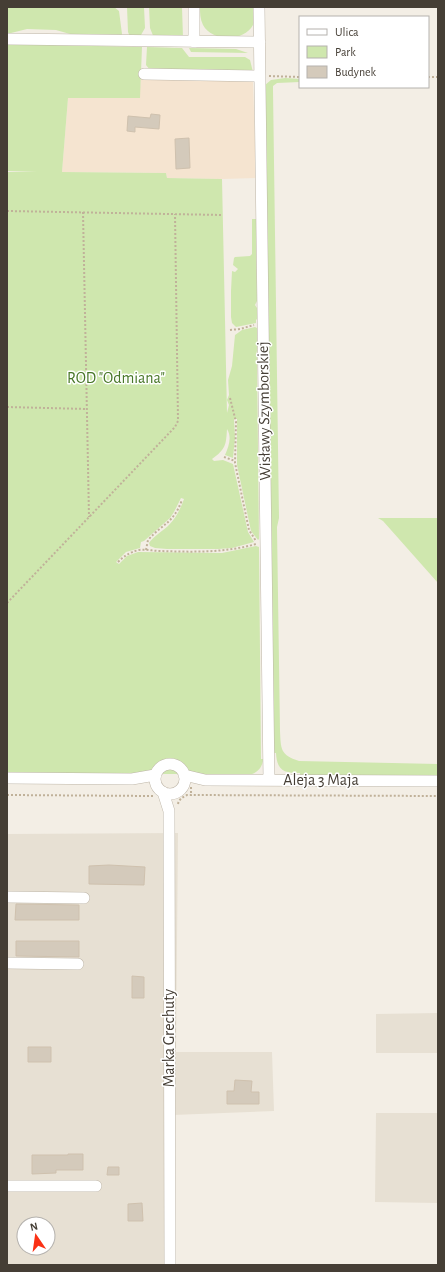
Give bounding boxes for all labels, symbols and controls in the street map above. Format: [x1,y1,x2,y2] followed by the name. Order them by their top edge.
[299,16,429,88] legend
[335,26,359,38] text: Ulica
[335,46,356,58] text: Park
[335,66,377,79] text: Budynek
[255,341,274,481] street label: Wisławy Szymborskiej
[67,370,165,386] park label: ROD "Odmiana"
[283,772,359,789] street label: Aleja 3 Maja
[161,989,178,1087] street label: Marka Grechuty
[16,1216,56,1256] north arrow
[29,1221,39,1233] text: N

